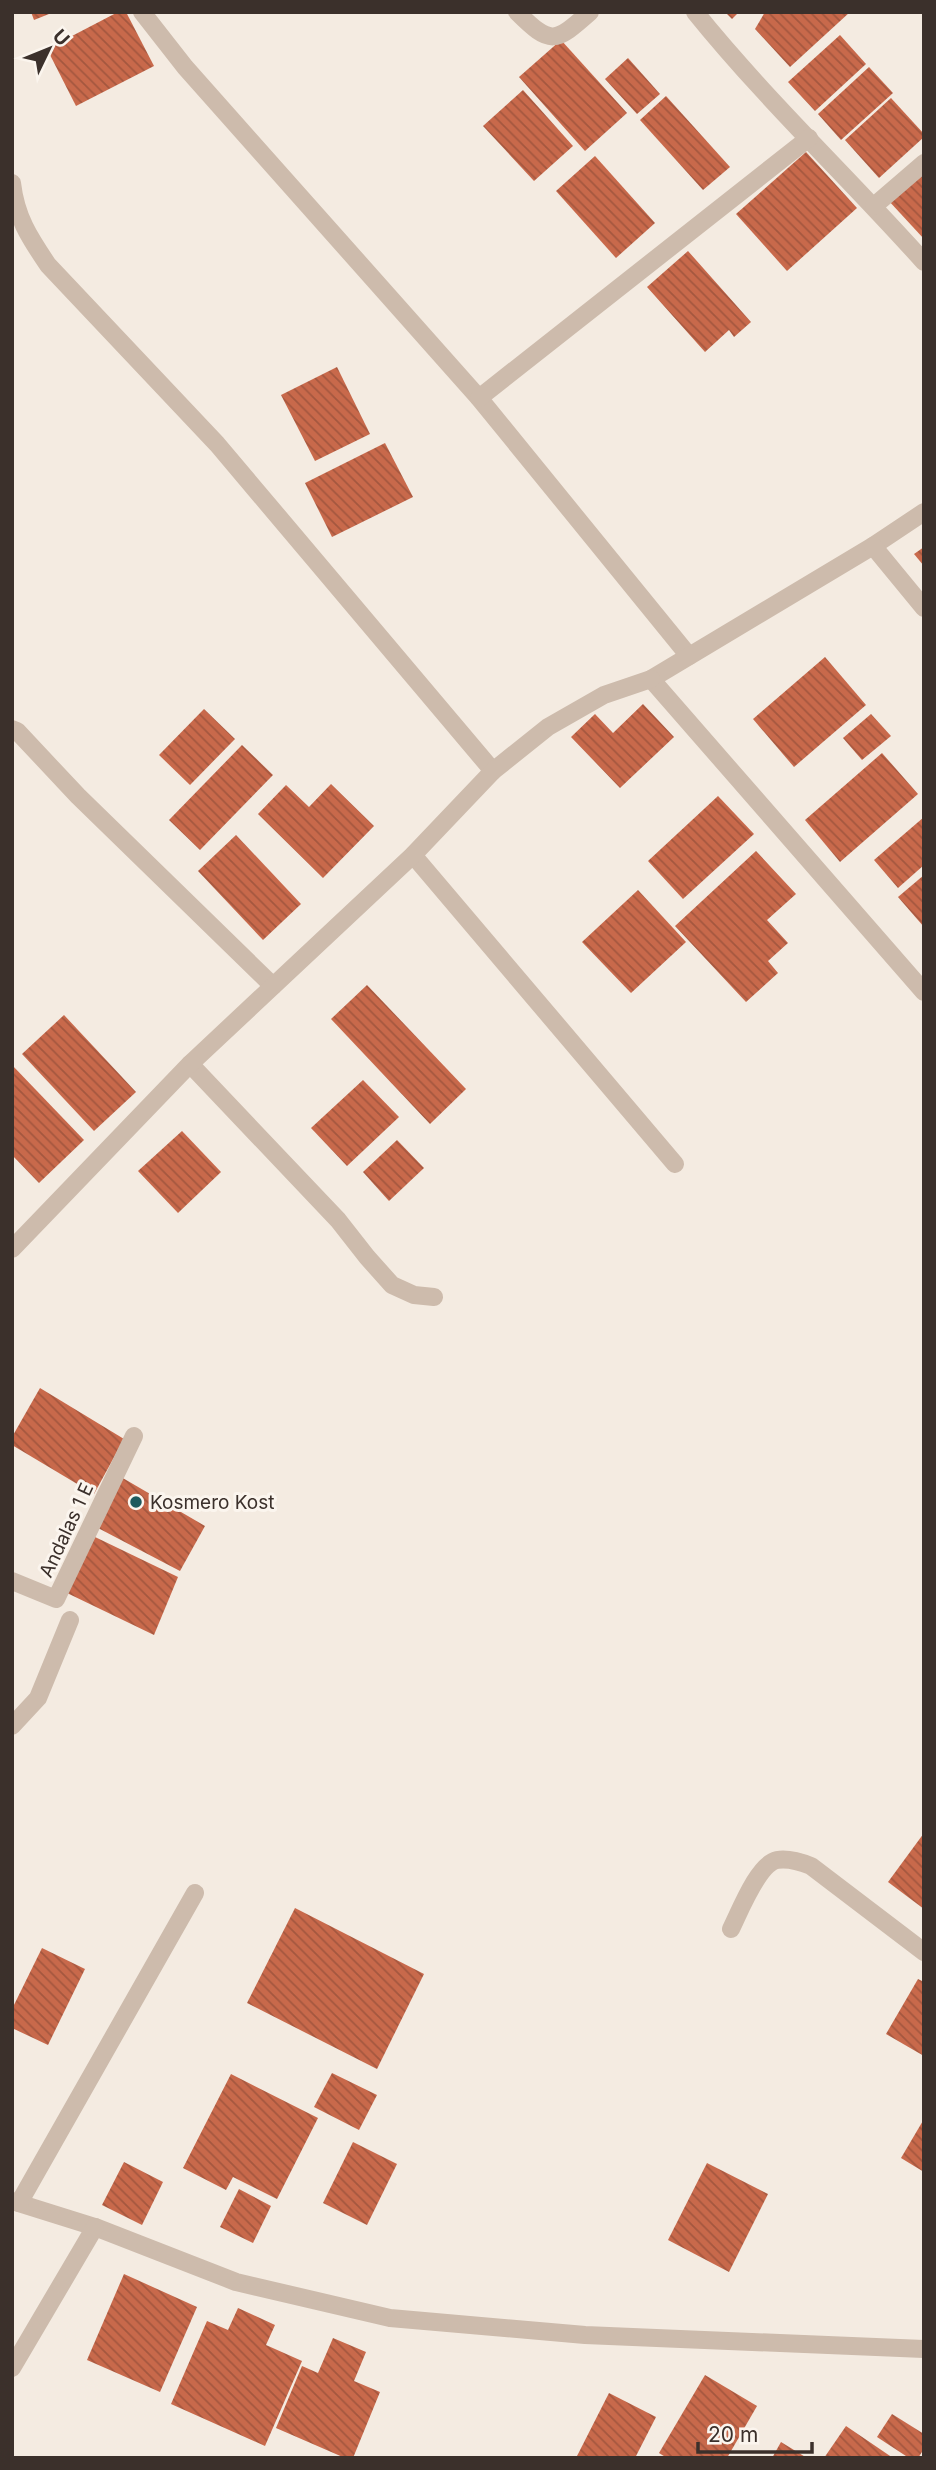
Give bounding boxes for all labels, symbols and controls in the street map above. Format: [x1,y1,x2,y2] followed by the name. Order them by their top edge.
[14,14,84,84] north arrow
[48,25,74,51] text: U
[35,1479,98,1581] street label: Andalas 1 E
[150,1491,274,1514] place label: Kosmero Kost
[128,1494,144,1510] marker: Kosmero Kost
[698,2410,812,2454] scale bar
[708,2422,758,2447] text: 20 m

